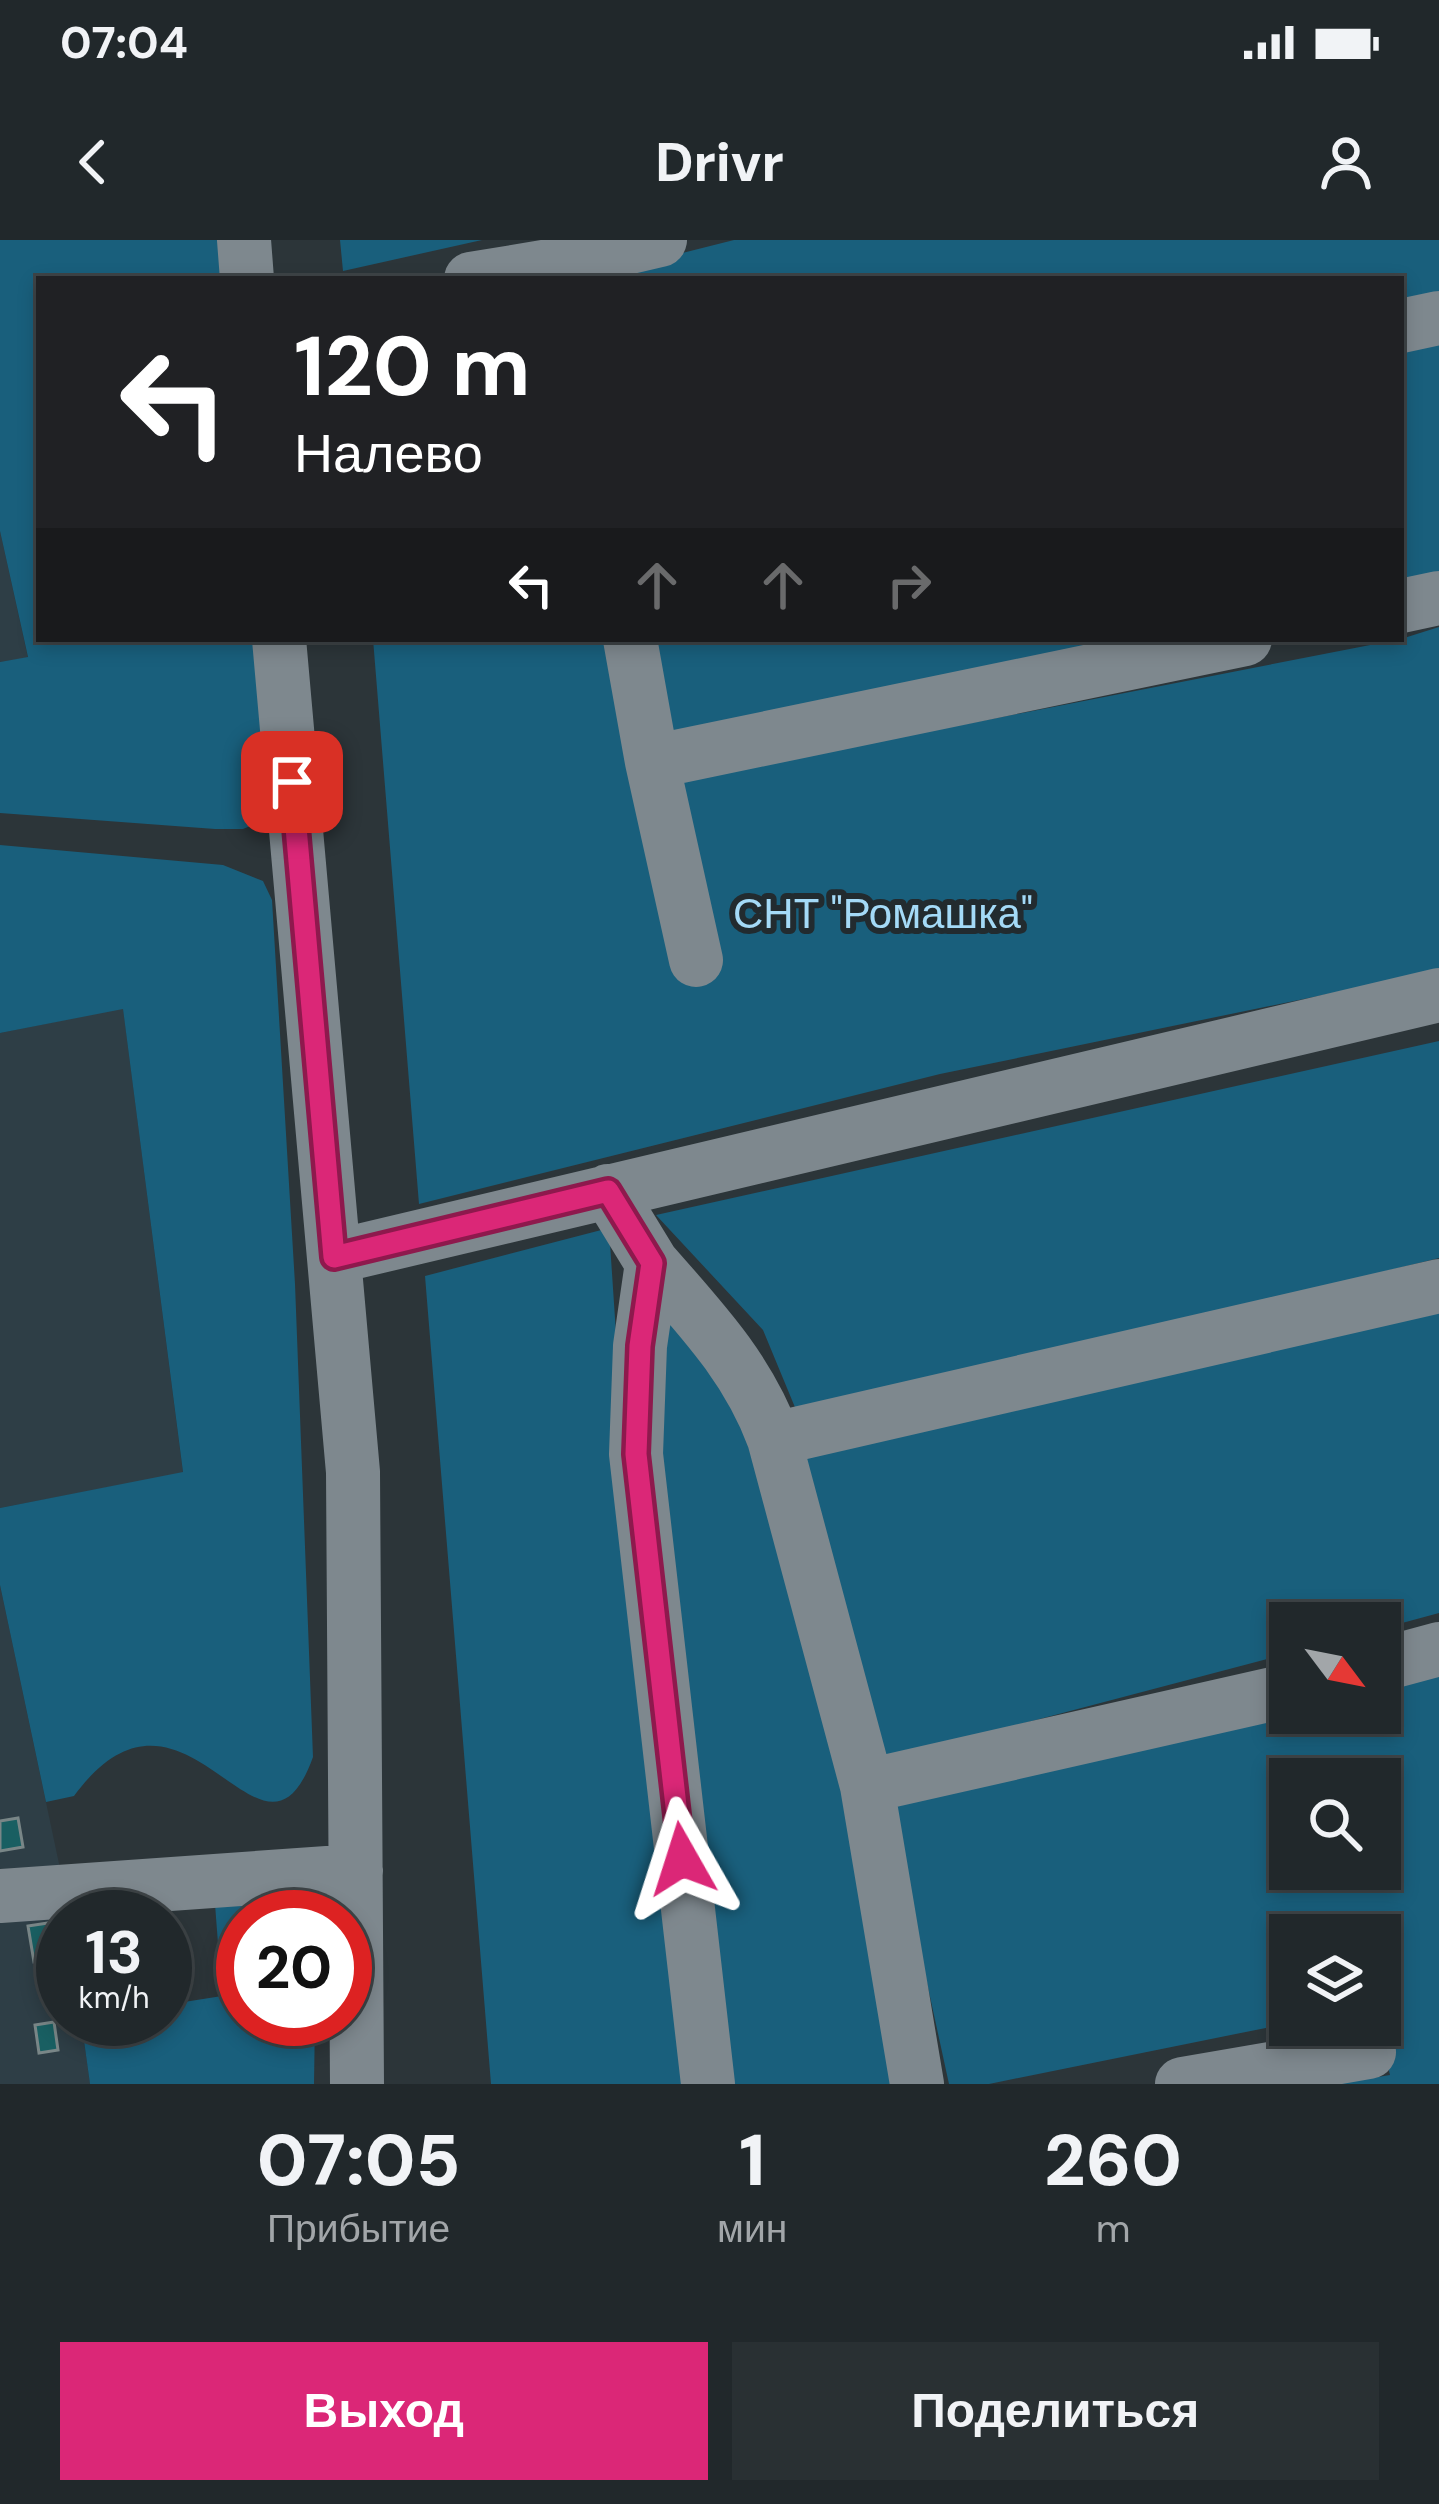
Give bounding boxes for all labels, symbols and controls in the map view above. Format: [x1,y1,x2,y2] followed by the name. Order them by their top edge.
[60,13,188,72] text: 07:04
[655,127,784,198] text: Drivr
[60,129,126,195] icon: back
[1313,129,1379,195] icon: person
[294,312,531,421] text: 120 m
[96,324,252,480] icon: left
[294,418,483,489] text: Налево
[498,552,564,618] icon: left
[624,552,690,618] icon: ahead
[750,552,816,618] icon: ahead
[876,552,942,618] icon: right
[241,731,343,833] pin
[259,749,325,815] icon: arrive
[733,886,1033,941] park label: СНТ "Ромашка"
[1269,1602,1401,1734] north arrow
[1269,1602,1401,2046] map controls
[1269,1758,1401,1890] button: search
[619,1796,745,1922] position arrow
[216,1890,372,2046] speed limit sign: 20
[85,1913,143,1992] text: 13
[1269,1914,1401,2046] button: layers
[79,1978,149,2017] text: km/h
[257,2114,460,2207] text: 07:05
[739,2114,765,2207] text: 1
[1044,2114,1182,2207] text: 260
[267,2203,450,2254] text: Прибытие
[717,2203,787,2254] text: мин
[1096,2203,1130,2254] text: m
[60,2342,708,2480] button: Выход
[732,2342,1379,2480] button: Поделиться

